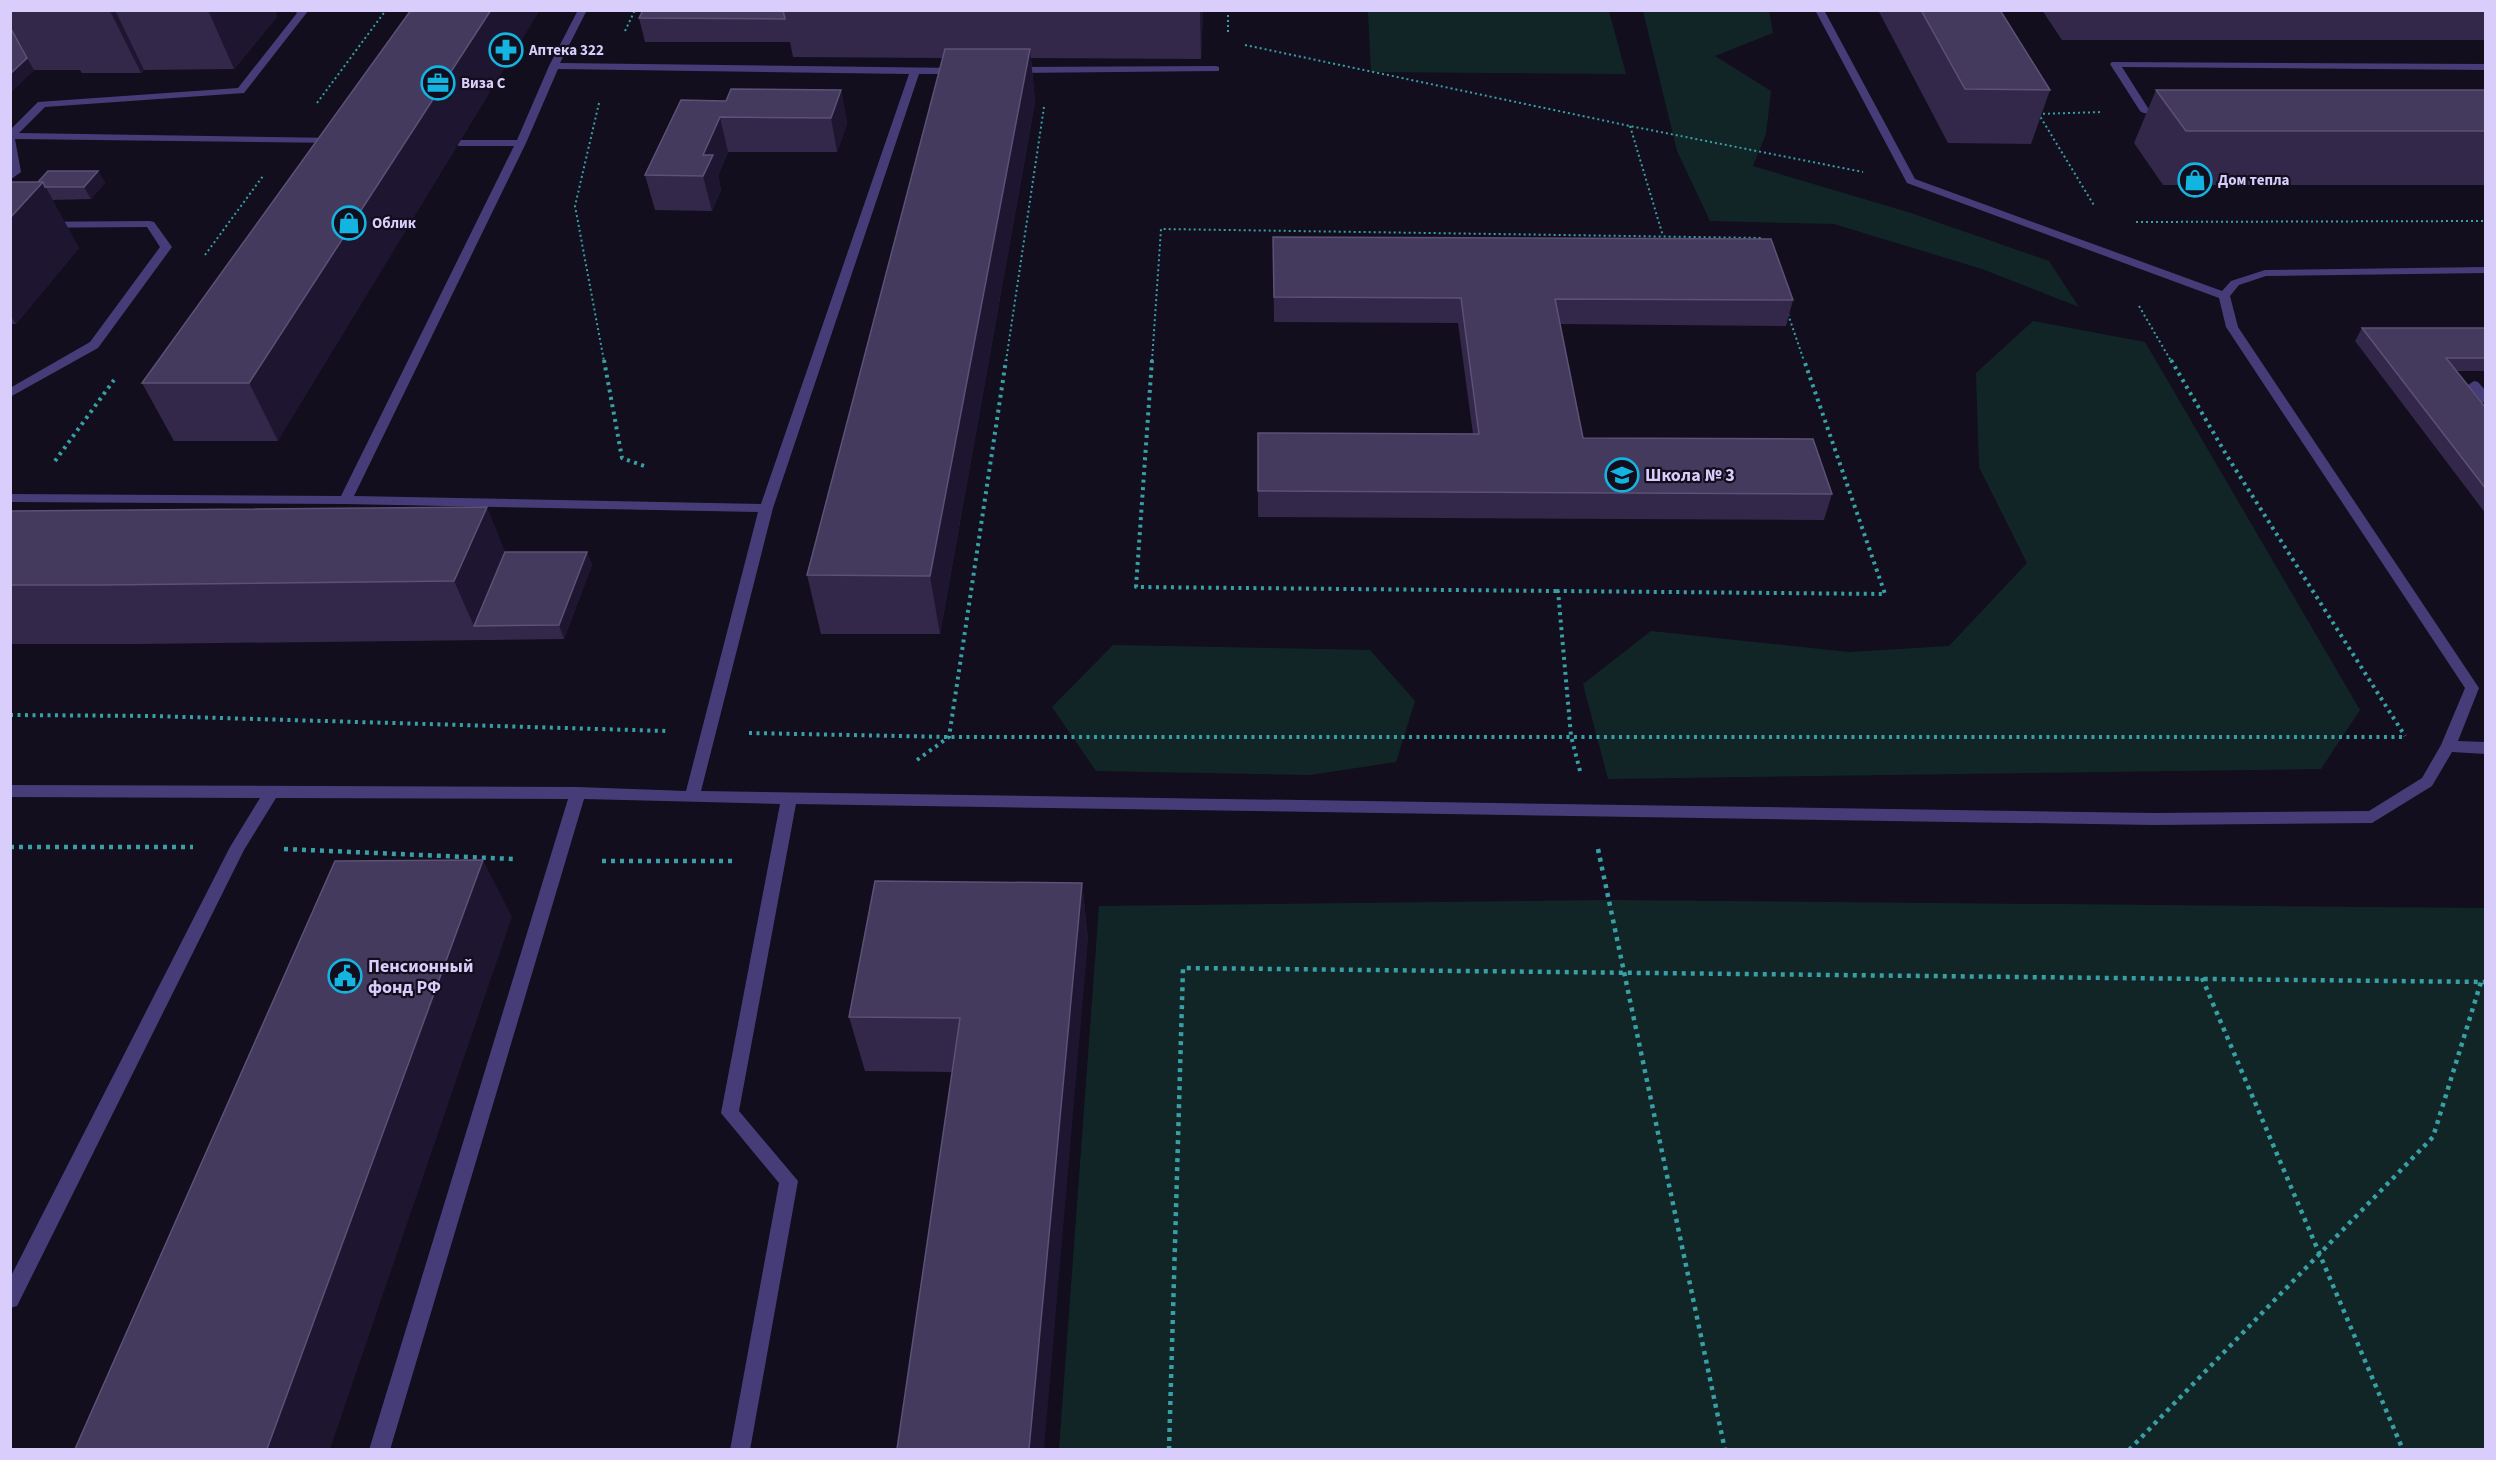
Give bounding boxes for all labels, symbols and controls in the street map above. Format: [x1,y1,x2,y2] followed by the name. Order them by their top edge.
[488,32,524,68] pharmacy icon: Аптека 322
[528,40,604,61] place label: Аптека 322
[420,65,456,101] office icon: Виза С
[461,73,506,94] place label: Виза С
[2177,162,2213,198] shop icon: Дом тепла
[2218,170,2290,191] place label: Дом тепла
[331,205,367,241] shop icon: Облик
[372,213,417,234] place label: Облик
[1604,457,1640,493] school or university icon: Школа № 3
[1645,463,1735,488] place label: Школа № 3
[368,954,473,1000] place label: Пенсионный фонд РФ
[327,958,363,994] public building icon: Пенсионный фонд РФ

